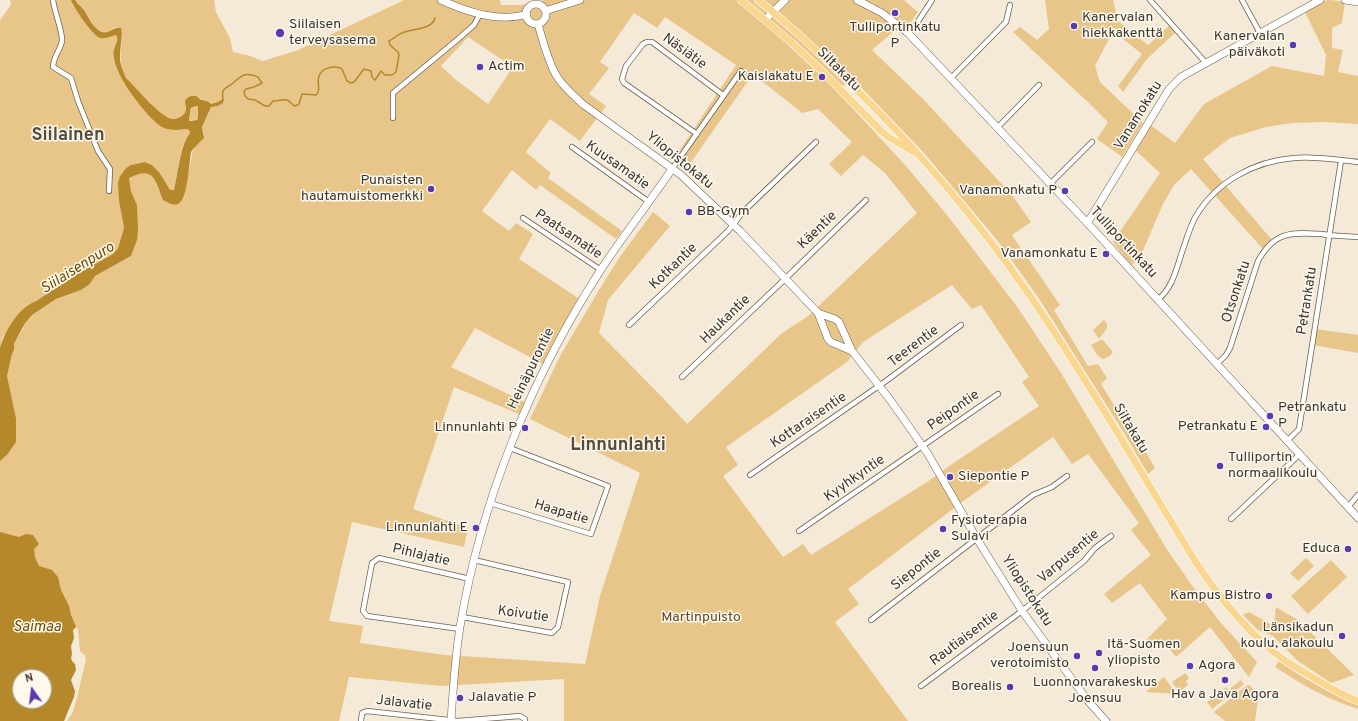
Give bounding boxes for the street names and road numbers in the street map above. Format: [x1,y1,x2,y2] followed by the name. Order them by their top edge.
[659,30,709,74] street label: Näsiätie
[813,45,863,95] street label: Siltakatu
[1111,78,1167,154] street label: Vanamokatu
[642,129,716,193] street label: Yliopistokatu
[582,138,652,194] street label: Kuusamatie
[1086,204,1160,282] street label: Tulliportinkatu
[531,206,605,264] street label: Paatsamatie
[795,208,841,254] street label: Käentie
[647,240,701,294] street label: Kotkantie
[1219,259,1255,325] street label: Otsonkatu
[1294,266,1322,336] street label: Petrankatu
[697,292,755,348] street label: Haukantie
[885,323,943,371] street label: Teerentie
[505,325,559,413] street label: Heinäpurontie
[925,387,983,435] street label: Peipontie
[768,389,850,453] street label: Kottaraisentie
[1109,401,1151,457] street label: Siltakatu
[821,452,889,506] street label: Kyyhkyntie
[532,497,590,529] street label: Haapatie
[1035,527,1103,587] street label: Varpusentie
[391,541,451,571] street label: Pihlajatie
[888,545,946,595] street label: Siepontie
[997,552,1055,630] street label: Yliopistokatu
[496,603,550,627] street label: Koivutie
[927,608,1003,670] street label: Rautiaisentie
[375,693,433,715] street label: Jalavatie

